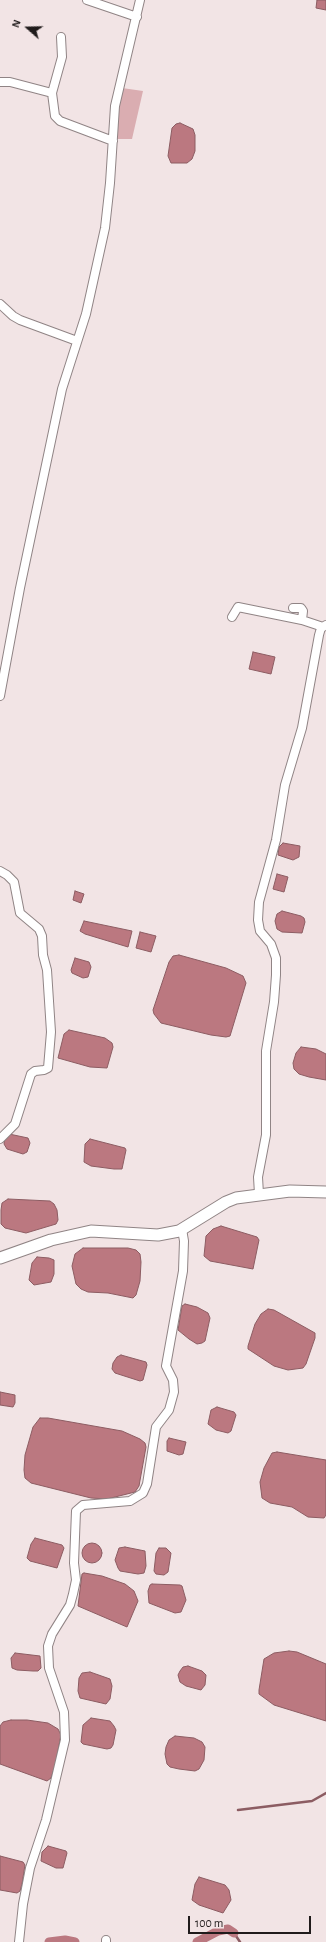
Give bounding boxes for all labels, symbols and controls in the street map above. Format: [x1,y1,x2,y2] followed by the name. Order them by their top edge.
[8,8,48,48] north arrow
[10,18,23,29] text: N
[190,1908,313,1934] scale bar
[195,1917,223,1929] text: 100 m

